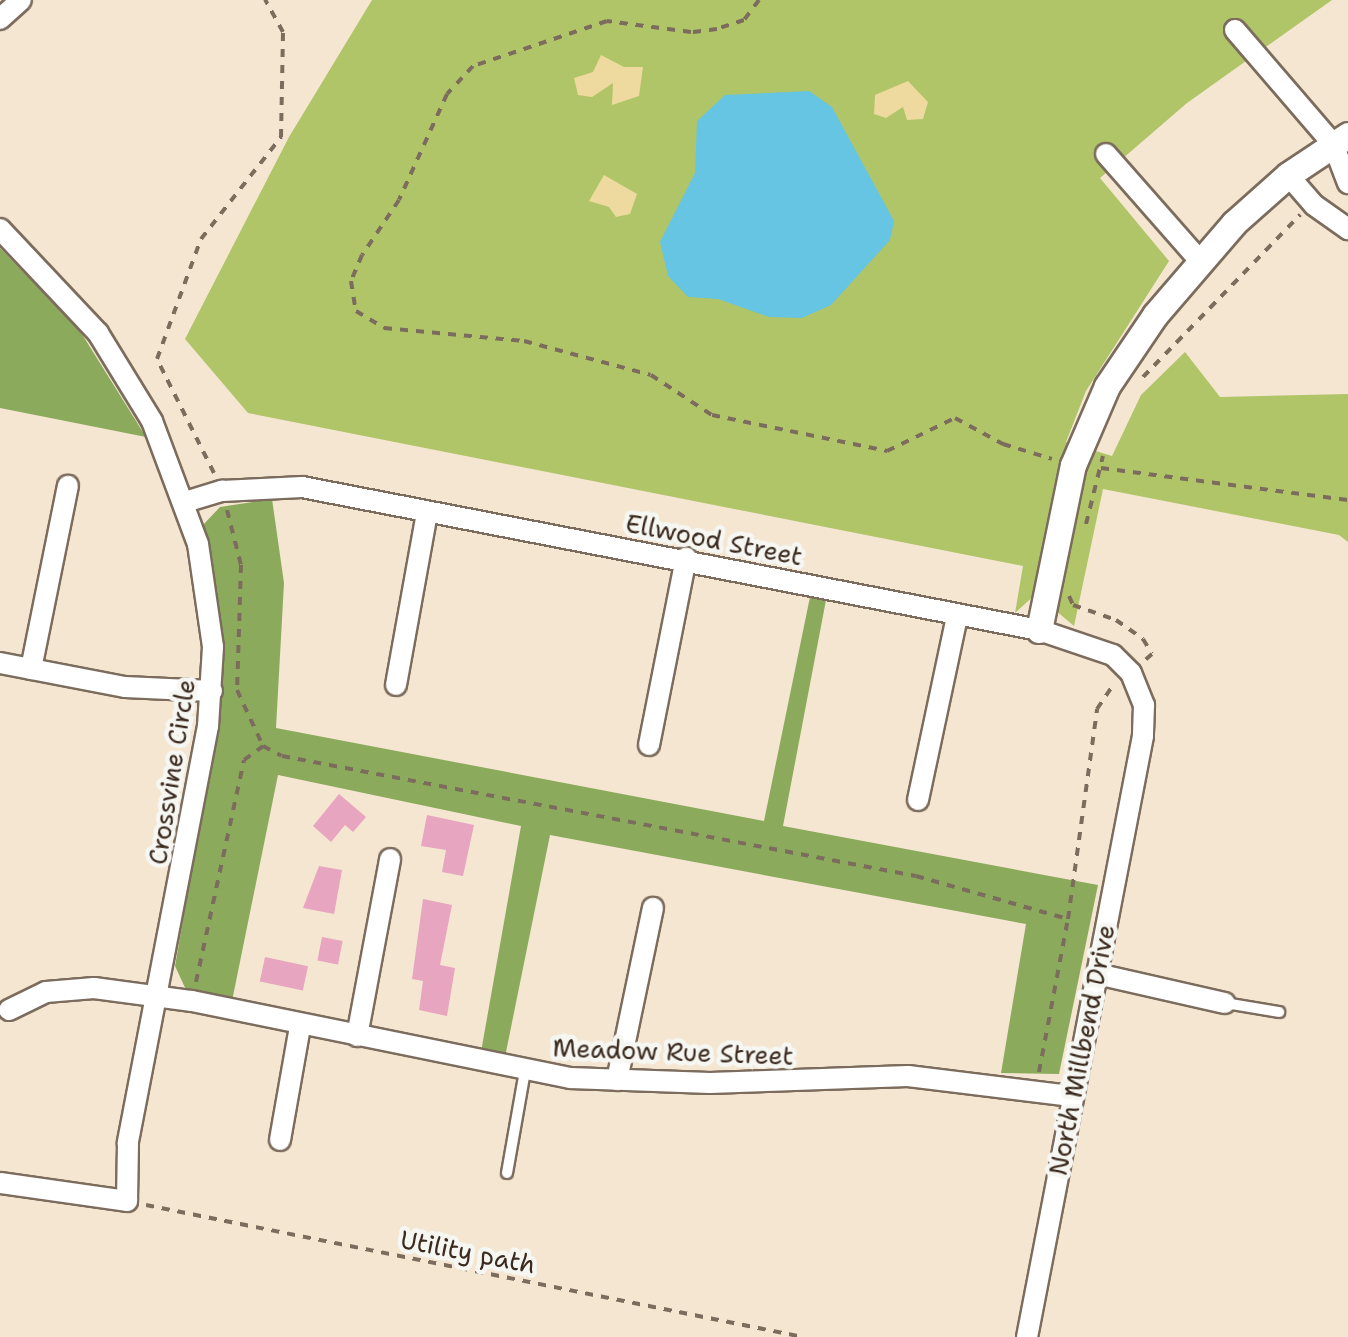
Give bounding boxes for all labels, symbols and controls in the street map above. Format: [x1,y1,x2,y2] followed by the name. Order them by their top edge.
[623,508,805,572] street label: Ellwood Street
[143,677,201,867] street label: Crossvine Circle
[1043,922,1121,1178] street label: North Millbend Drive
[552,1033,794,1071] street label: Meadow Rue Street
[398,1224,538,1280] street label: Utility path

